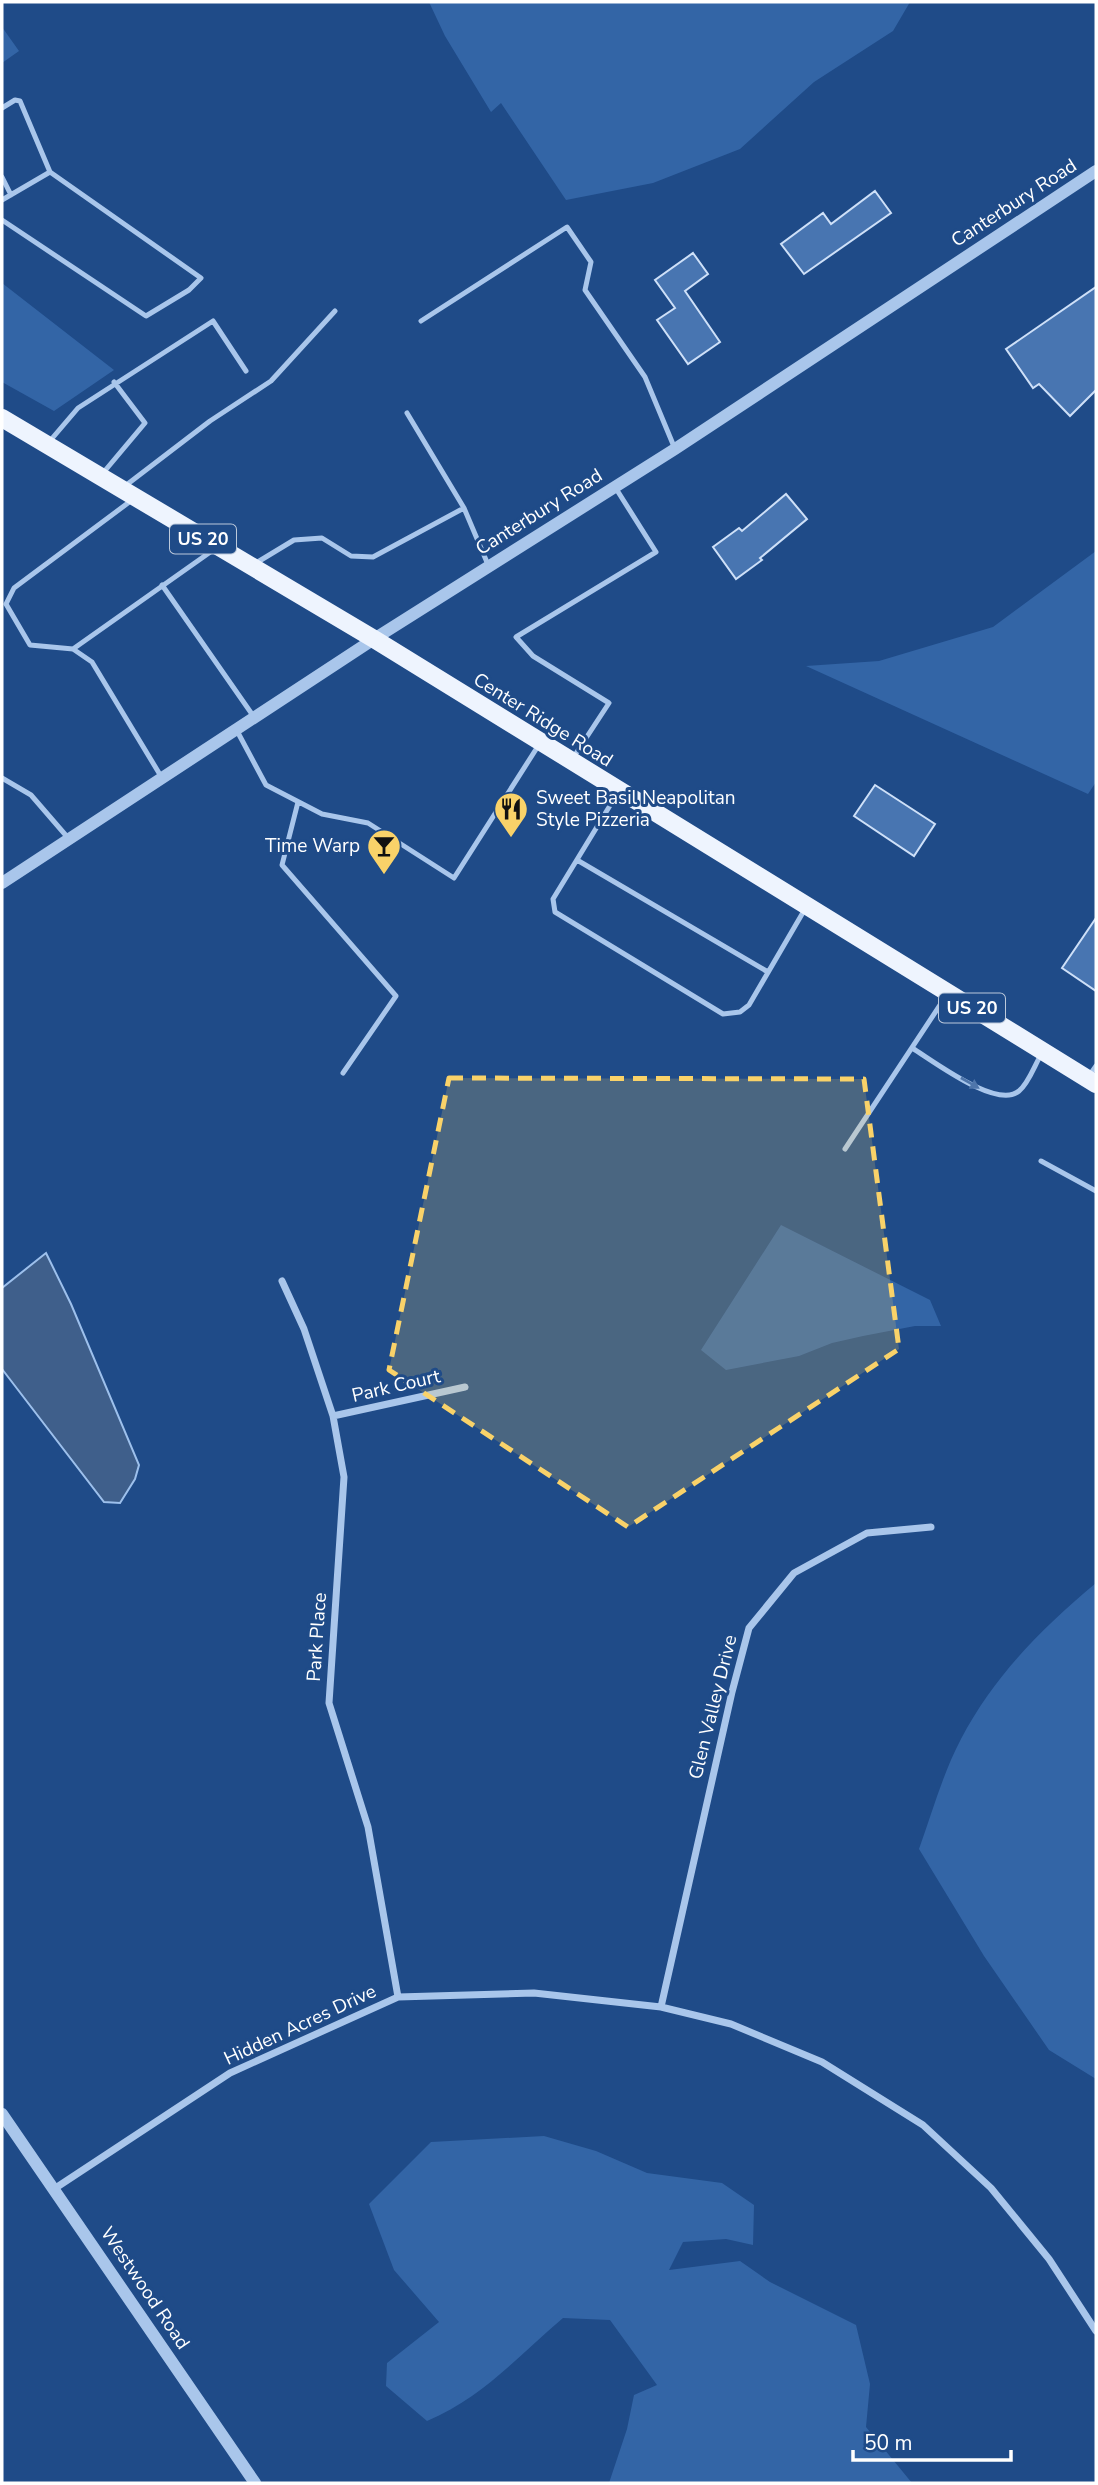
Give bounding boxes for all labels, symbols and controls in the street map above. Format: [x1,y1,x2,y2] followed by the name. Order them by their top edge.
[946,153,1082,253] street label: Canterbury Road
[471,463,607,561] street label: Canterbury Road
[170,524,236,554] road number: US 20
[468,667,618,773] street label: Center Ridge Road
[536,785,736,833] place label: Sweet Basil Neapolitan Style Pizzeria
[492,790,530,839] restaurant icon: Sweet Basil Neapolitan Style Pizzeria
[365,827,403,876] bar icon: Time Warp
[265,833,360,859] place label: Time Warp
[939,993,1005,1023] road number: US 20
[961,1077,980,1089] one-way arrow
[349,1363,443,1409] street label: Park Court
[301,1592,333,1682] street label: Park Place
[682,1632,744,1782] street label: Glen Valley Drive
[220,1978,380,2072] street label: Hidden Acres Drive
[94,2222,196,2354] street label: Westwood Road
[853,2418,1010,2462] scale bar
[864,2429,913,2457] text: 50 m

